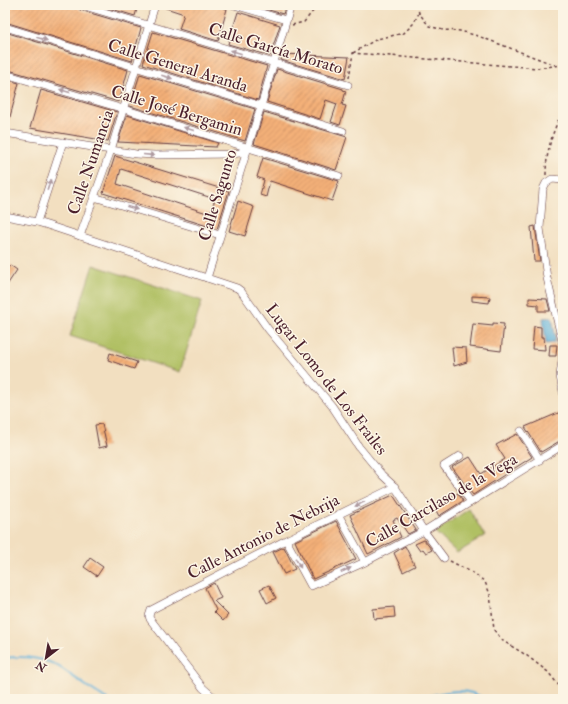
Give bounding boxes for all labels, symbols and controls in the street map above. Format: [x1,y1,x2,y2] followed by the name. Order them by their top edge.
[206,18,346,79] street label: Calle García Morato
[105,34,251,97] street label: Calle General Aranda
[37,36,49,42] one-way arrow
[230,49,242,55] one-way arrow
[161,74,173,80] one-way arrow
[108,81,245,141] street label: Calle José Bergamin
[58,88,70,94] one-way arrow
[63,106,119,217] street label: Calle Numancia
[183,126,195,132] one-way arrow
[194,147,241,244] street label: Calle Sagunto
[143,151,155,158] one-way arrow
[46,179,52,191] one-way arrow
[126,205,138,211] one-way arrow
[261,299,392,459] street label: Lugar Lomo de Los Frailes
[362,448,522,552] street label: Calle Carcilaso de la Vega
[184,489,344,584] street label: Calle Antonio de Nebrija
[354,501,365,507] one-way arrow
[295,557,302,569] one-way arrow
[341,567,352,573] one-way arrow
[26,638,66,678] north arrow
[33,657,50,675] text: N

